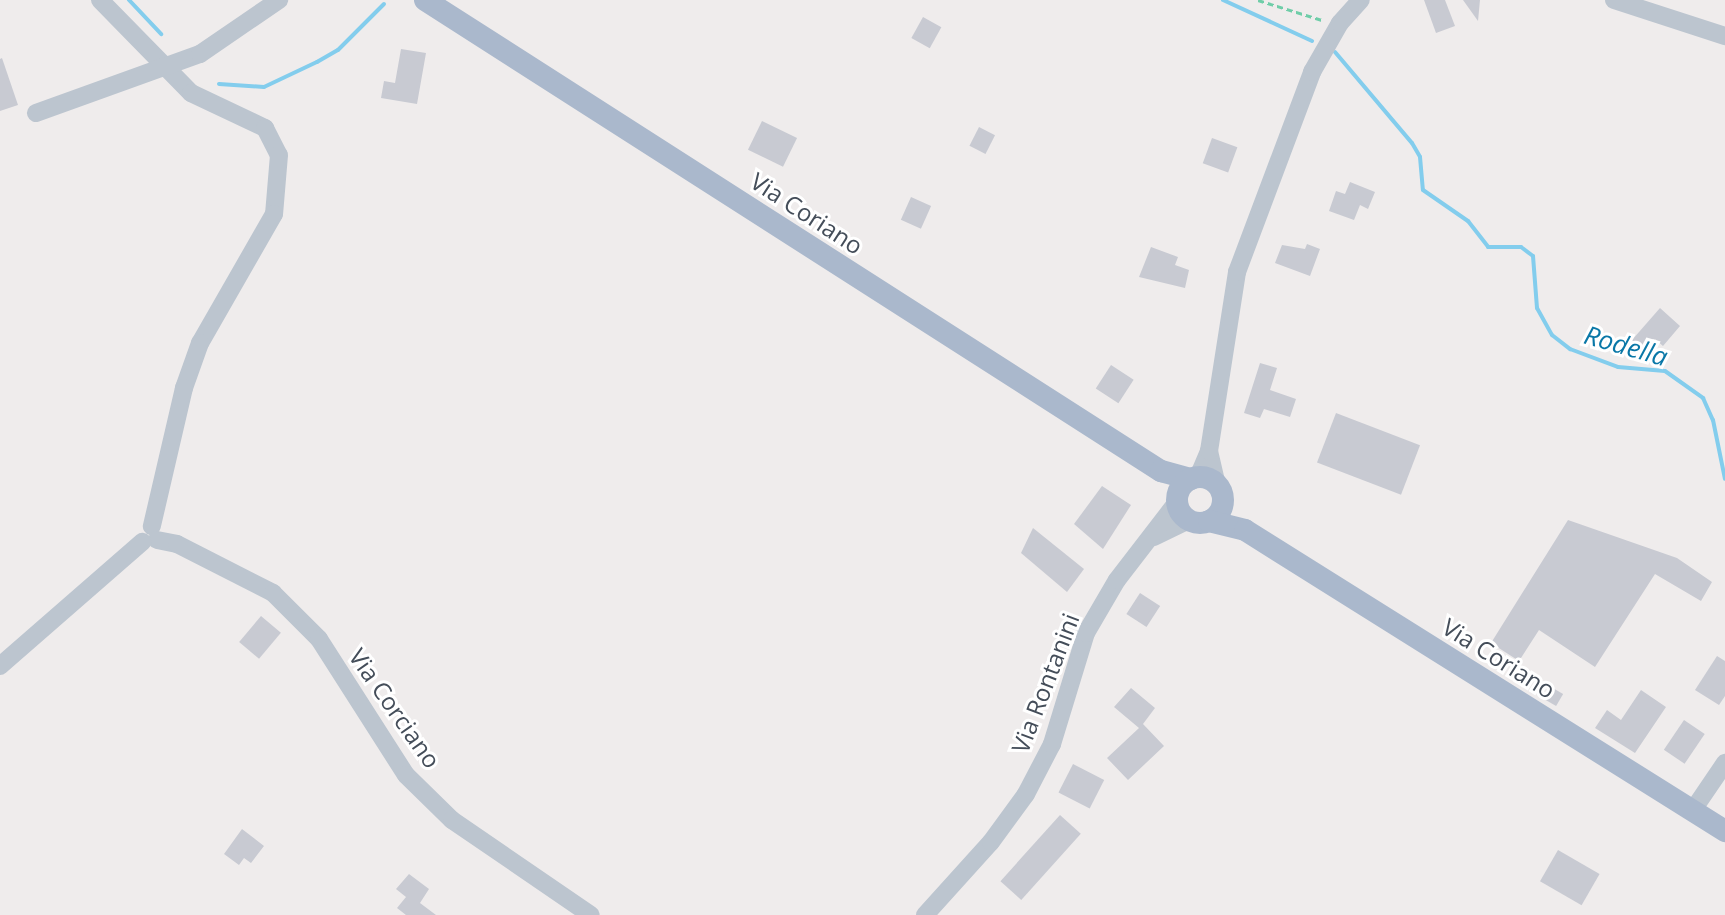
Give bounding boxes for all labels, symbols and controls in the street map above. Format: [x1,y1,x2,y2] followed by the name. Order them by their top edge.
[746,166,868,260] street label: Via Coriano
[1581,319,1671,373] water label: Rodella
[1005,609,1085,757] street label: Via Rontanini
[1437,612,1561,704] street label: Via Coriano
[343,643,447,773] street label: Via Corciano

